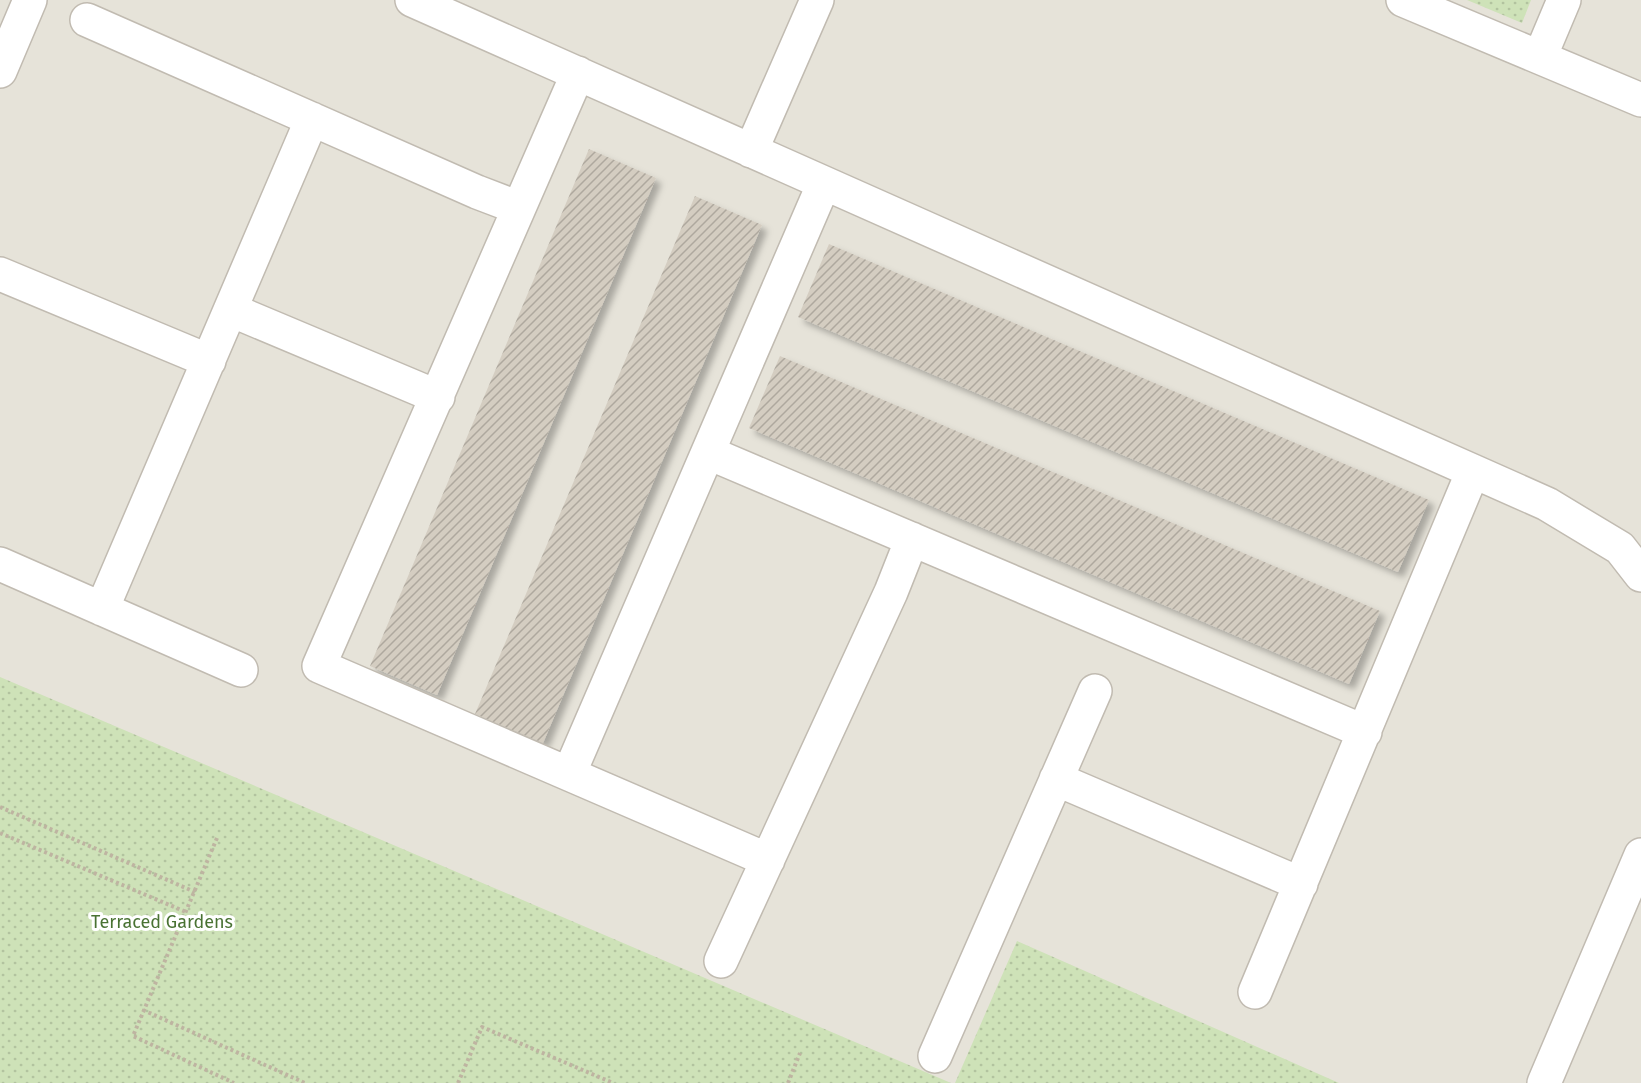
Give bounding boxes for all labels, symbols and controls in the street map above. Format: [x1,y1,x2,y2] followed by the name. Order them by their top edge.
[91,911,233,933] park label: Terraced Gardens

